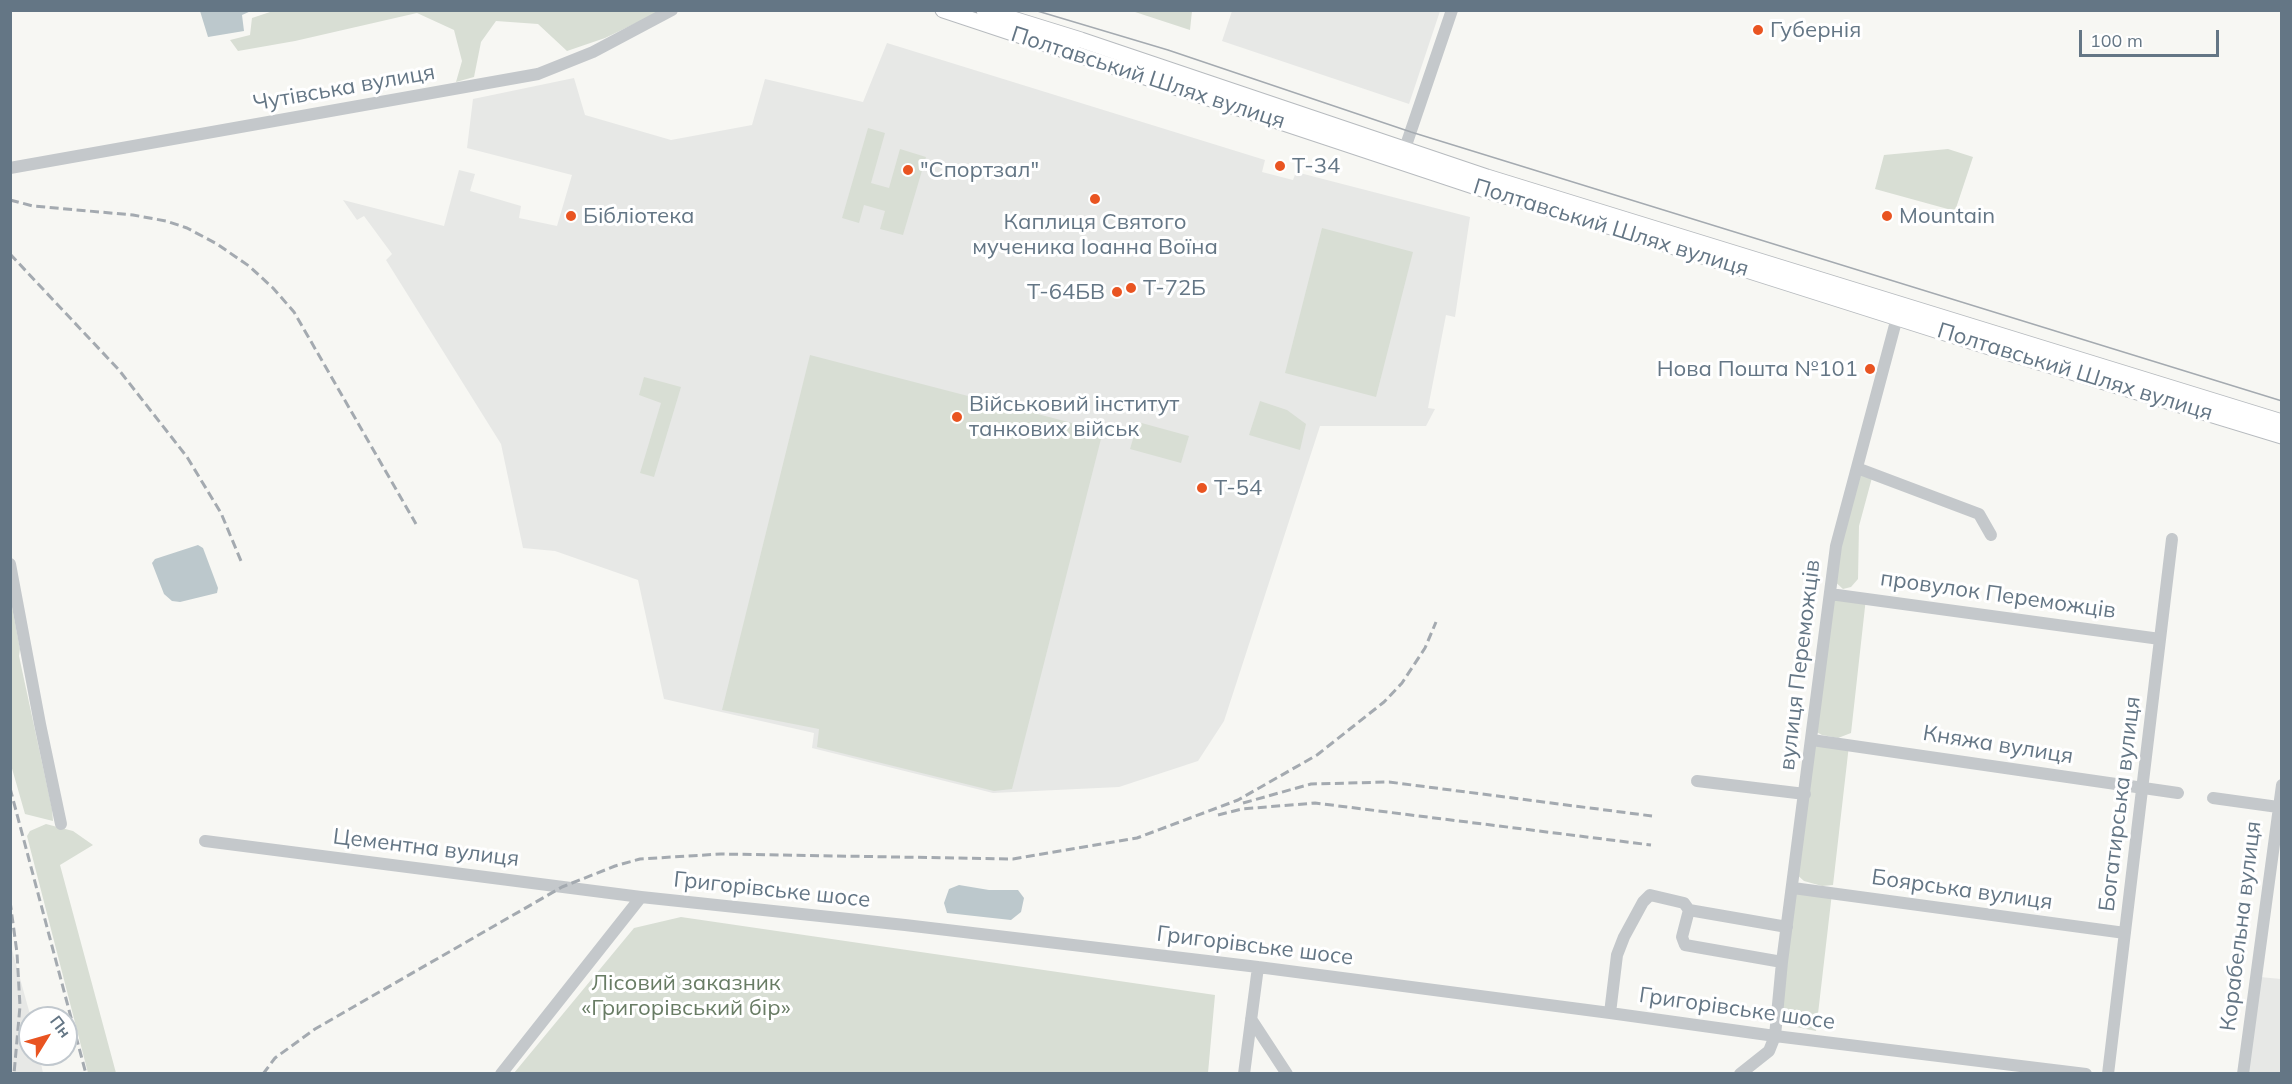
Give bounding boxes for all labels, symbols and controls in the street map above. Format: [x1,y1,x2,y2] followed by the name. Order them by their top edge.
[1770,17,1861,43] place label: Губернія
[2082,18,2222,56] scale bar
[1008,21,1288,135] street label: Полтавський Шлях вулиця
[1751,23,1765,37] marker: Губернія
[2090,29,2143,52] text: 100 m
[251,59,437,117] street label: Чутівська вулиця
[1292,153,1340,179] place label: T-34
[920,157,1039,183] place label: "Спортзал"
[1273,159,1287,173] marker: T-34
[901,163,915,177] marker: "Спортзал"
[1470,173,1752,283] street label: Полтавський Шлях вулиця
[1088,192,1102,206] marker: Каплиця Святого мученика Іоанна Воїна
[583,203,694,229] place label: Бібліотека
[1899,203,1995,229] place label: Mountain
[564,209,578,223] marker: Бібліотека
[972,209,1218,260] place label: Каплиця Святого мученика Іоанна Воїна
[1880,209,1894,223] marker: Mountain
[1143,275,1206,301] place label: Т-72Б
[1027,279,1105,305] place label: Т-64БВ
[1124,281,1138,295] marker: Т-72Б
[1110,285,1124,299] marker: Т-64БВ
[1934,317,2216,427] street label: Полтавський Шлях вулиця
[1657,356,1858,382] place label: Нова Пошта №101
[1863,362,1877,376] marker: Нова Пошта №101
[969,391,1179,442] place label: Військовий інститут танкових військ
[950,410,964,424] marker: Військовий інститут танкових військ
[1214,475,1262,501] place label: Т-54
[1195,481,1209,495] marker: Т-54
[1774,558,1826,772] street label: вулиця Переможців
[1879,565,2117,625] street label: провулок Переможців
[2094,695,2146,913] street label: Богатирська вулиця
[1921,720,2075,770] street label: Княжа вулиця
[2215,820,2267,1032] street label: Корабельна вулиця
[331,823,521,873] street label: Цементна вулиця
[1870,864,2054,916] street label: Боярська вулиця
[672,867,872,913] street label: Григорівське шосе
[1155,921,1355,971] street label: Григорівське шосе
[581,970,791,1022] park label: Лісовий заказник «Григорівський бір»
[1637,982,1837,1036] street label: Григорівське шосе
[18,1006,78,1066] north arrow
[46,1011,75,1041] text: Пн

